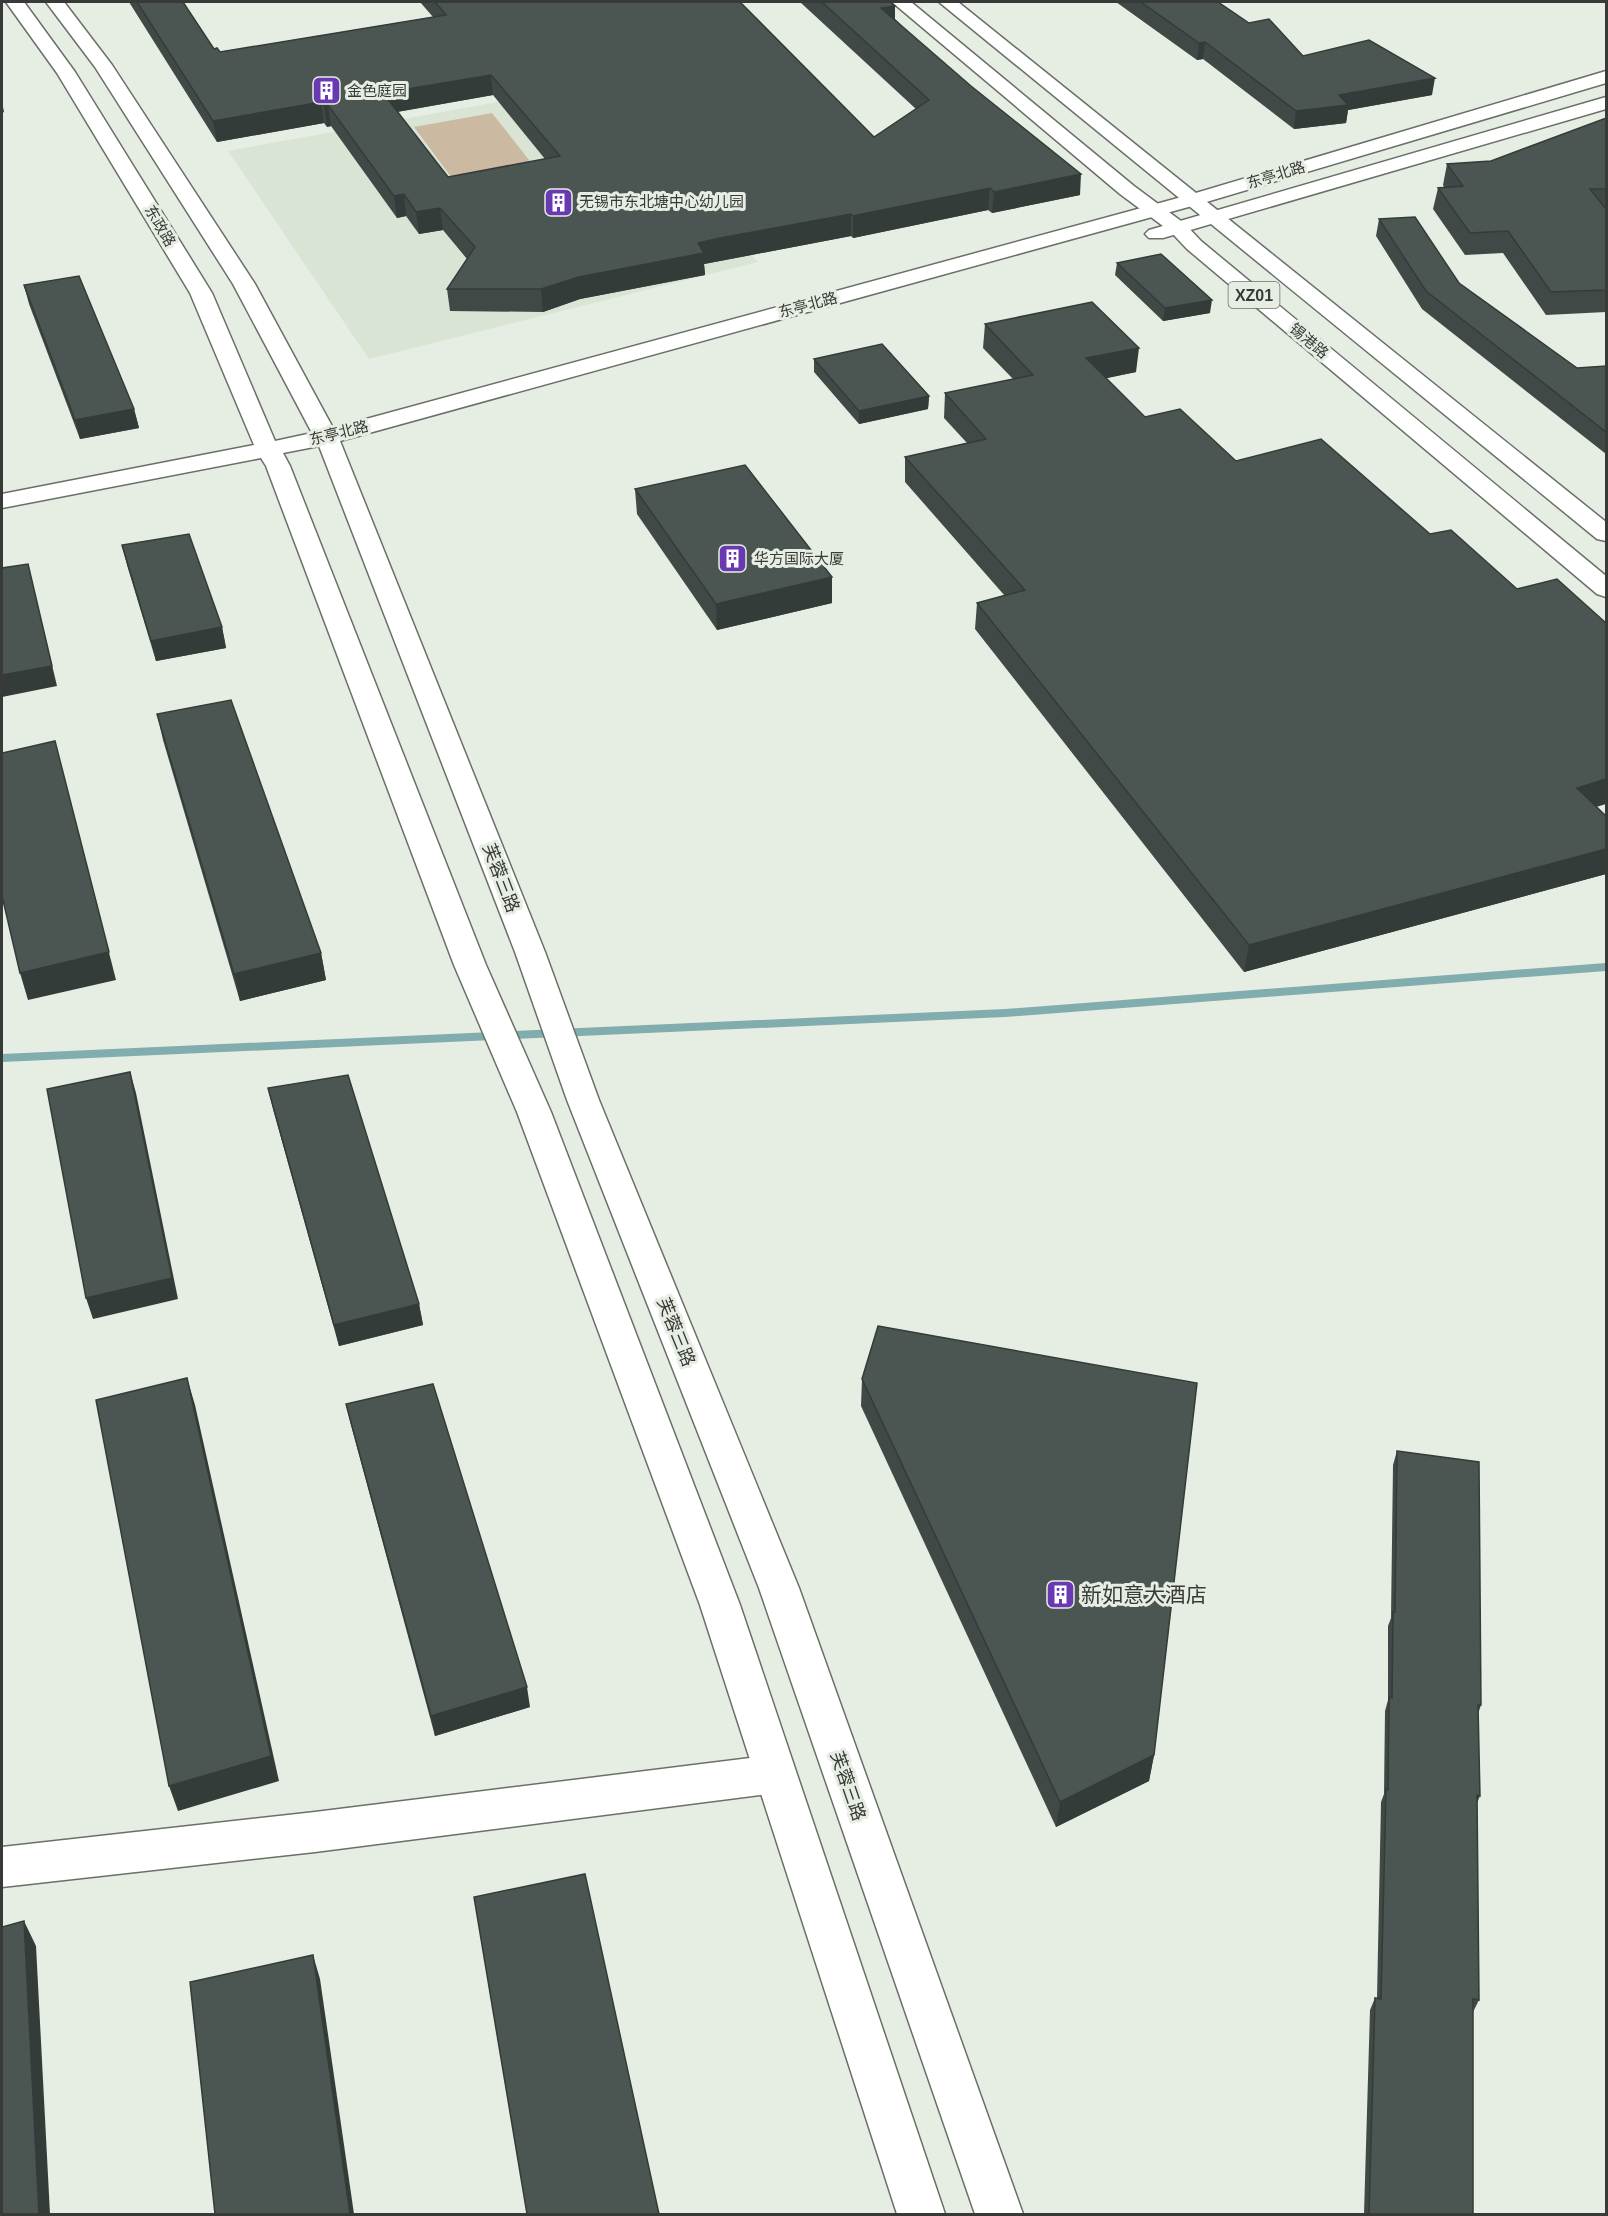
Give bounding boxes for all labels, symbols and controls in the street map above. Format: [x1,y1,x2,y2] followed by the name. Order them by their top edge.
[310,75,342,107] building icon: 金色庭园
[347,82,407,99] place label: 金色庭园
[1245,158,1307,191] street label: 东亭北路
[542,186,574,218] building icon: 无锡市东北塘中心幼儿园
[579,193,744,210] place label: 无锡市东北塘中心幼儿园
[142,202,179,249] street label: 东政路
[1228,282,1280,308] road number: XZ01
[777,289,839,320] street label: 东亭北路
[1287,320,1332,362] street label: 锡港路
[308,417,370,448] street label: 东亭北路
[717,543,749,575] building icon: 华方国际大厦
[754,550,844,567] place label: 华方国际大厦
[479,841,523,915] street label: 芙蓉三路
[653,1295,699,1369] street label: 芙蓉三路
[1044,1579,1076,1611] building icon: 新如意大酒店
[1081,1583,1207,1606] place label: 新如意大酒店
[827,1749,869,1823] street label: 芙蓉三路

